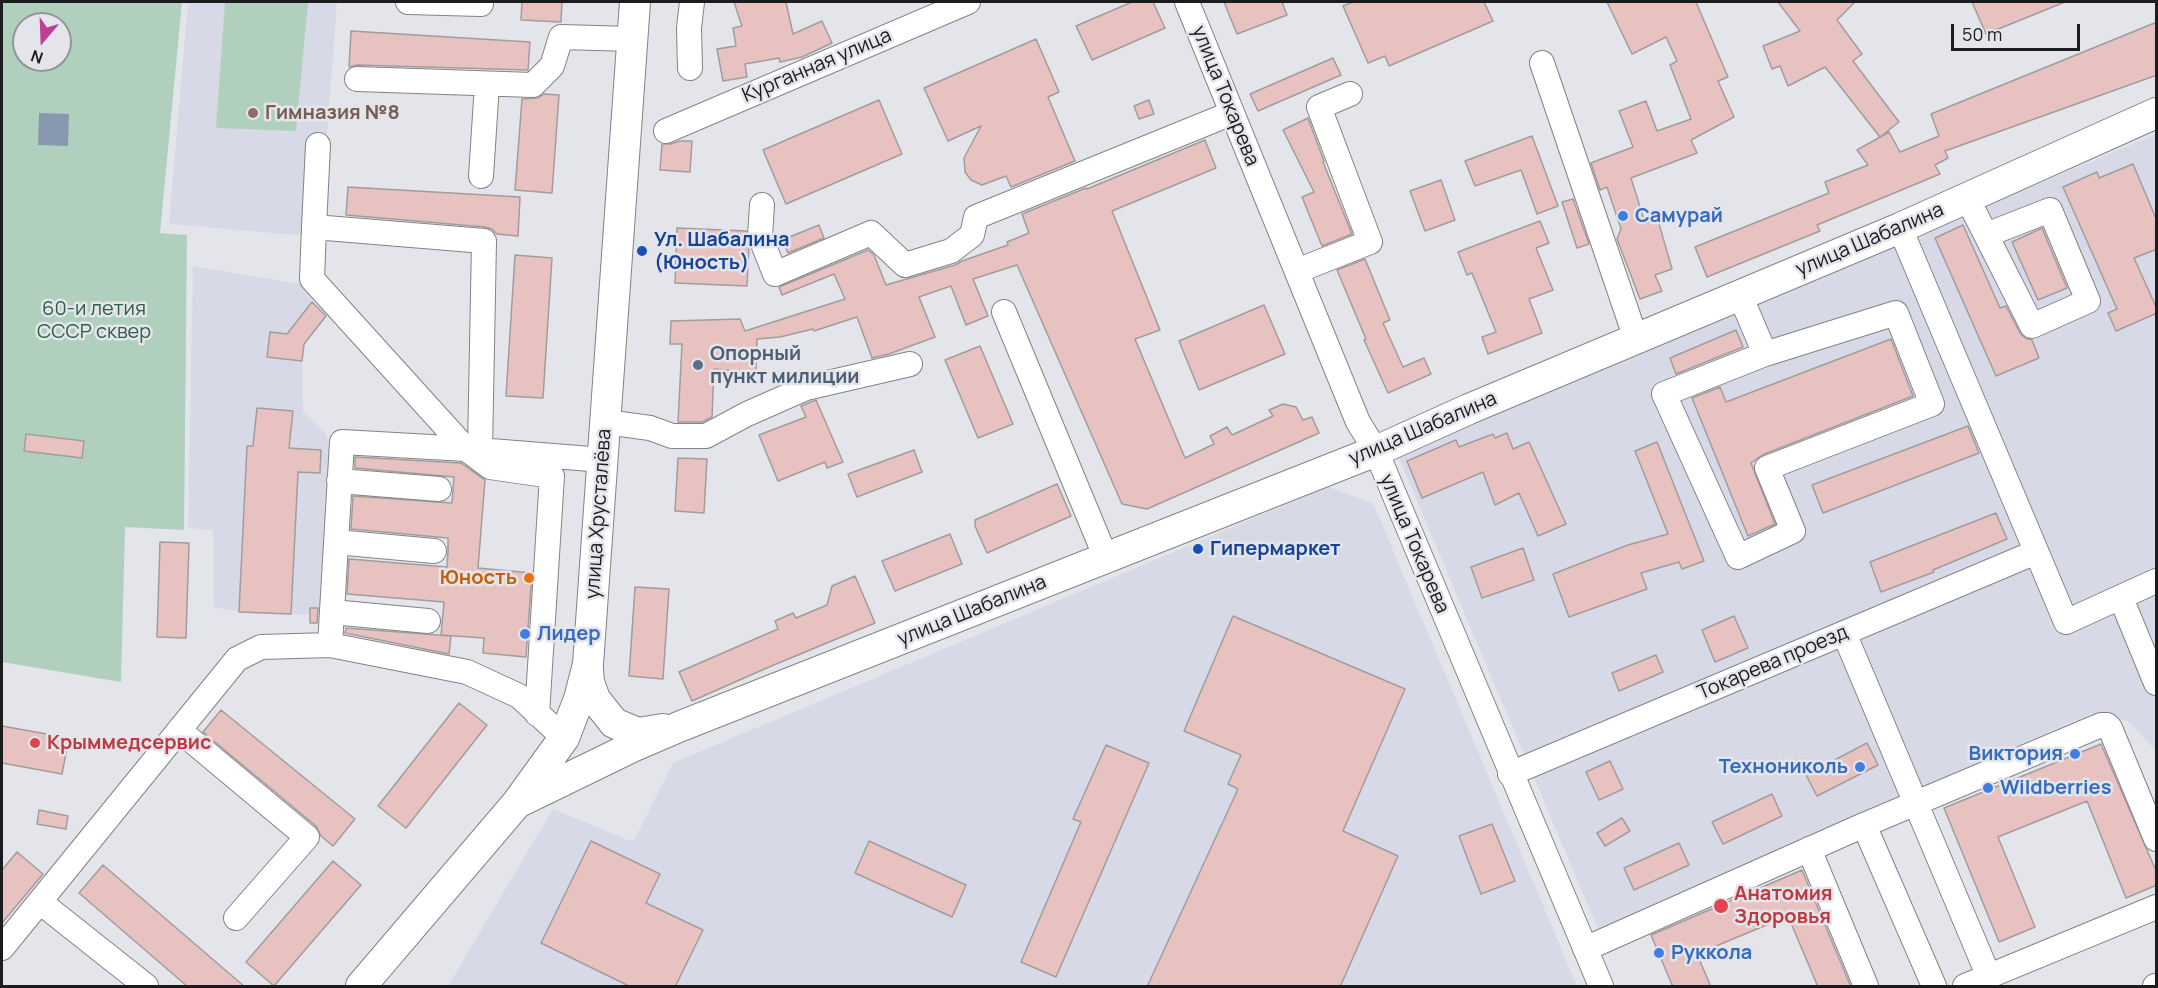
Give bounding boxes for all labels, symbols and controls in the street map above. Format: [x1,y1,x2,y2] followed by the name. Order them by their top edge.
[12,12,72,72] north arrow
[1954,12,2083,50] scale bar
[1186,22,1264,170] street label: улица Токарева
[1962,22,2002,46] text: 50 m
[739,24,895,108] street label: Курганная улица
[28,45,46,69] text: N
[265,101,400,125] place label: Гимназия №8
[246,106,260,120] marker: Гимназия №8
[1792,198,1948,282] street label: улица Шабалина
[1635,204,1723,228] place label: Самурай
[1616,209,1630,223] marker: Самурай
[654,228,789,275] place label: Ул. Шабалина (Юность)
[635,244,649,258] marker: Ул. Шабалина (Юность)
[37,297,151,344] park label: 60-и летия СССР сквер
[710,342,859,389] place label: Опорный пункт милиции
[691,358,705,372] marker: Опорный пункт милиции
[1345,387,1501,471] street label: улица Шабалина
[581,428,617,600] street label: улица Хрусталёва
[1374,471,1454,617] street label: улица Токарева
[1210,537,1341,561] place label: Гипермаркет
[1191,542,1205,556] marker: Гипермаркет
[440,566,517,590] place label: Юность
[894,570,1050,652] street label: улица Шабалина
[522,571,536,585] marker: Юность
[1694,621,1852,705] street label: Токарева проезд
[537,622,601,646] place label: Лидер
[518,627,532,641] marker: Лидер
[47,731,211,755] place label: Крыммедсервис
[28,736,42,750] marker: Крыммедсервис
[1969,742,2063,766] place label: Виктория
[2068,747,2082,761] marker: Виктория
[1719,755,1848,779] place label: Технониколь
[1853,760,1867,774] marker: Технониколь
[2000,776,2111,800] place label: Wildberries
[1981,781,1995,795] marker: Wildberries
[1734,882,1832,929] place label: Анатомия Здоровья
[1712,897,1730,915] marker: Анатомия Здоровья
[1671,941,1752,965] place label: Руккола
[1652,946,1666,960] marker: Руккола

